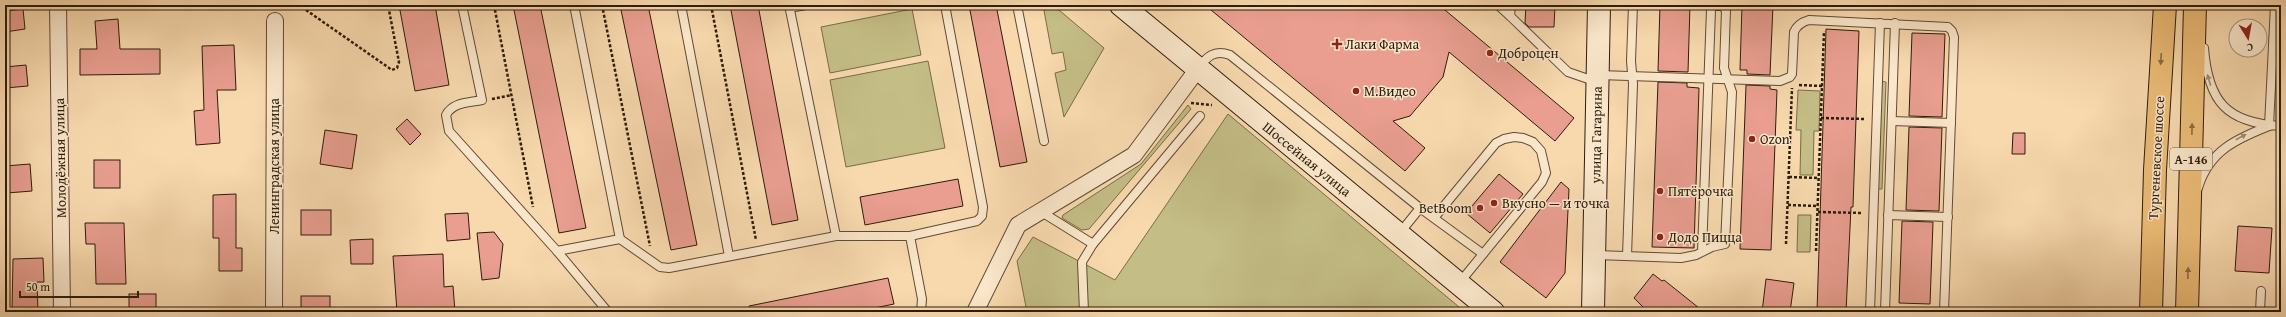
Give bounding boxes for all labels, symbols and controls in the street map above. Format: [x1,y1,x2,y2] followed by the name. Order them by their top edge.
[2228,18,2268,58] north arrow
[1345,34,1420,54] place label: Лаки Фарма
[1332,39,1342,49] marker: Лаки Фарма
[2245,39,2254,56] text: С
[1497,43,1559,63] place label: Доброцен
[1485,48,1495,58] marker: Доброцен
[2158,53,2165,65] one-way arrow
[2206,73,2212,85] one-way arrow
[1364,81,1416,101] place label: М.Видео
[1351,86,1361,96] marker: М.Видео
[1585,86,1607,185] street label: улица Гагарина
[2143,95,2169,220] street label: Тургеневское шоссе
[49,97,71,218] street label: Молодёжная улица
[264,98,284,234] street label: Ленинградская улица
[1258,117,1356,201] street label: Шоссейная улица
[2189,122,2195,135] one-way arrow
[1760,129,1790,149] place label: Ozon
[1747,134,1757,144] marker: Ozon
[2235,134,2247,141] one-way arrow
[2170,148,2212,170] road number: А-146
[1668,181,1734,201] place label: Пятёрочка
[1655,186,1665,196] marker: Пятёрочка
[1502,193,1610,213] place label: Вкусно — и точка
[1419,198,1473,218] place label: BetBoom
[1489,198,1499,208] marker: Вкусно — и точка
[1475,203,1485,213] marker: BetBoom
[1667,227,1742,247] place label: Додо Пицца
[1655,232,1665,242] marker: Додо Пицца
[2185,266,2191,279] one-way arrow
[20,273,138,299] scale bar
[26,278,50,295] text: 50 m

